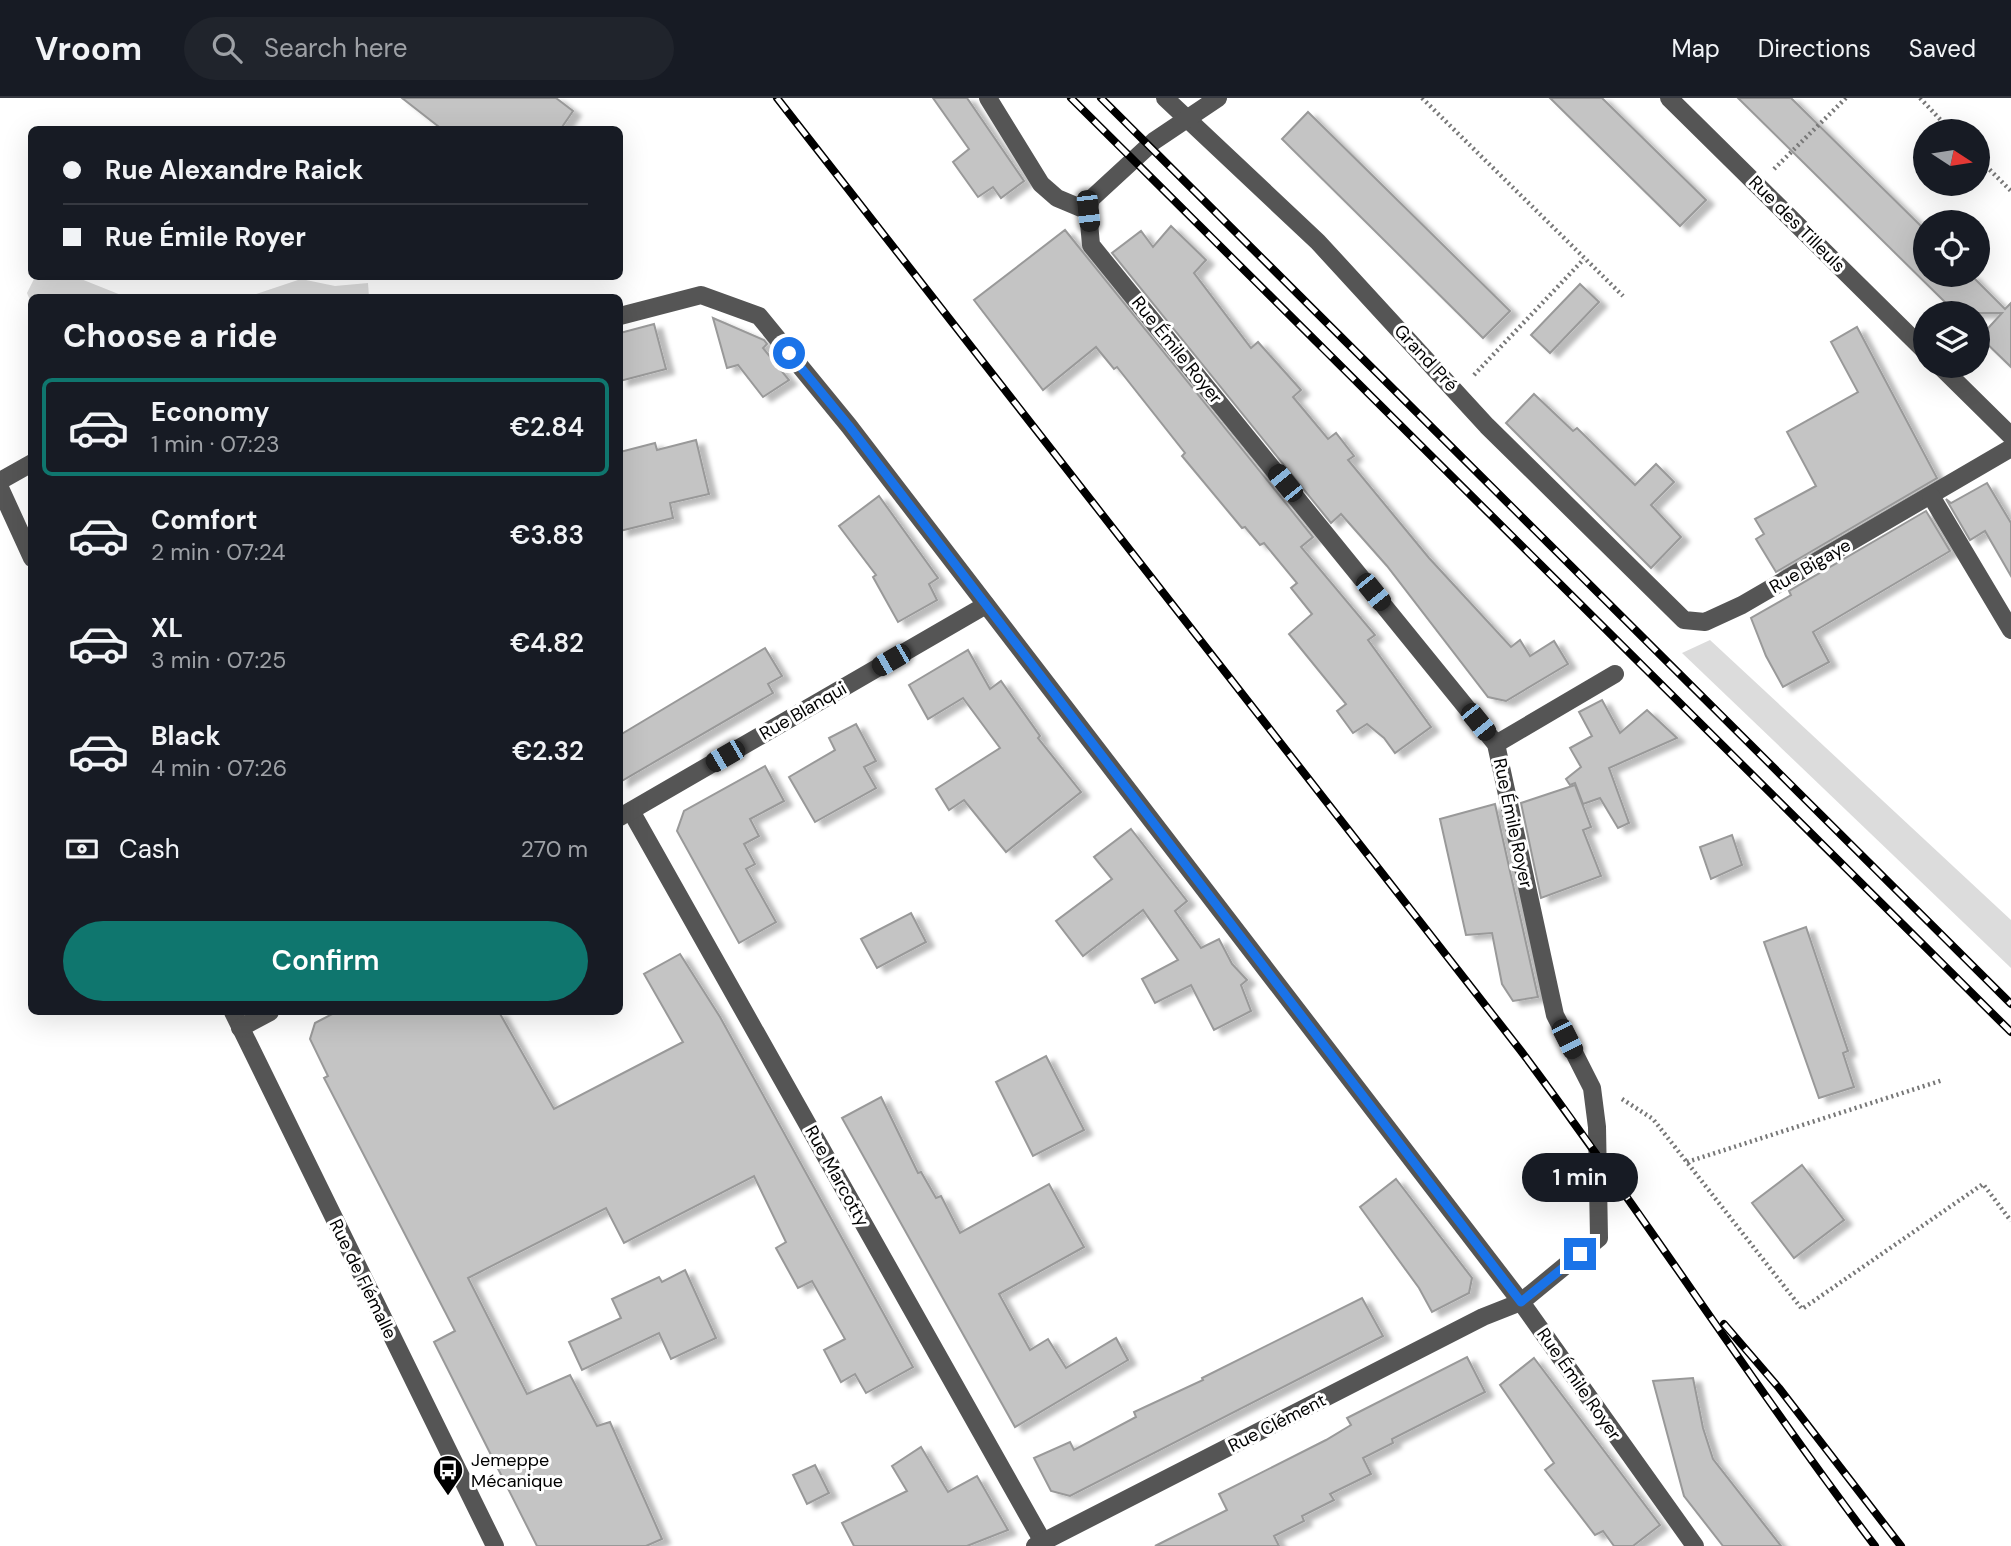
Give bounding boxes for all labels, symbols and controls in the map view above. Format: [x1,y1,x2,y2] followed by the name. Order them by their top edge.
[184,17,674,80] search box
[35,27,142,70] text: Vroom
[208,29,246,67] icon: search
[264,31,408,65] text: Search here
[1672,33,1720,64] text: Map
[1758,33,1871,64] text: Directions
[1909,33,1976,64] text: Saved
[1913,119,1990,196] north arrow
[1913,119,1990,378] map controls
[105,153,363,187] text: Rue Alexandre Raick
[1743,170,1851,278] street label: Rue des Tilleuls
[1076,189,1101,233] car
[1913,210,1990,287] button: locate
[105,220,306,254] text: Rue Émile Royer
[1126,291,1228,409] street label: Rue Émile Royer
[1913,301,1990,378] button: layers
[63,315,278,357] text: Choose a ride
[1389,319,1463,397] street label: Grand Pré
[773,337,805,369] route start
[151,395,269,429] text: Economy
[67,396,130,459] icon: car
[510,410,584,444] text: €2.84
[151,429,279,459] text: 1 min · 07:23
[1264,460,1307,506] car
[151,503,257,537] text: Comfort
[67,504,130,567] icon: car
[510,518,584,552] text: €3.83
[1765,533,1855,599] street label: Rue Bigaye
[151,537,286,567] text: 2 min · 07:24
[1352,569,1395,615] car
[151,611,183,645] text: XL
[67,612,130,675] icon: car
[510,626,584,660] text: €4.82
[868,640,915,680] car
[151,645,286,675] text: 3 min · 07:25
[755,676,851,746] street label: Rue Blanqui
[1457,699,1500,745] car
[151,719,221,753] text: Black
[67,720,130,783] icon: car
[512,734,584,768] text: €2.32
[702,736,749,776] car
[151,753,287,783] text: 4 min · 07:26
[1488,756,1539,890] street label: Rue Émile Royer
[63,830,101,868] icon: cash
[119,832,180,866] text: Cash
[521,834,588,864] text: 270 m
[63,921,588,1001] button: Confirm
[1549,1016,1586,1062] car
[799,1121,875,1231] street label: Rue Marcotty
[1522,1152,1638,1202] callout: 1 min
[1553,1162,1607,1192] text: 1 min
[324,1215,402,1343] street label: Rue de Flémalle
[1564,1238,1596,1270] route end
[1531,1323,1627,1445] street label: Rue Émile Royer
[1224,1388,1330,1458] street label: Rue Clément
[471,1448,563,1493] place label: Jemeppe Mécanique
[431,1453,465,1497] bus stop icon: Jemeppe Mécanique

